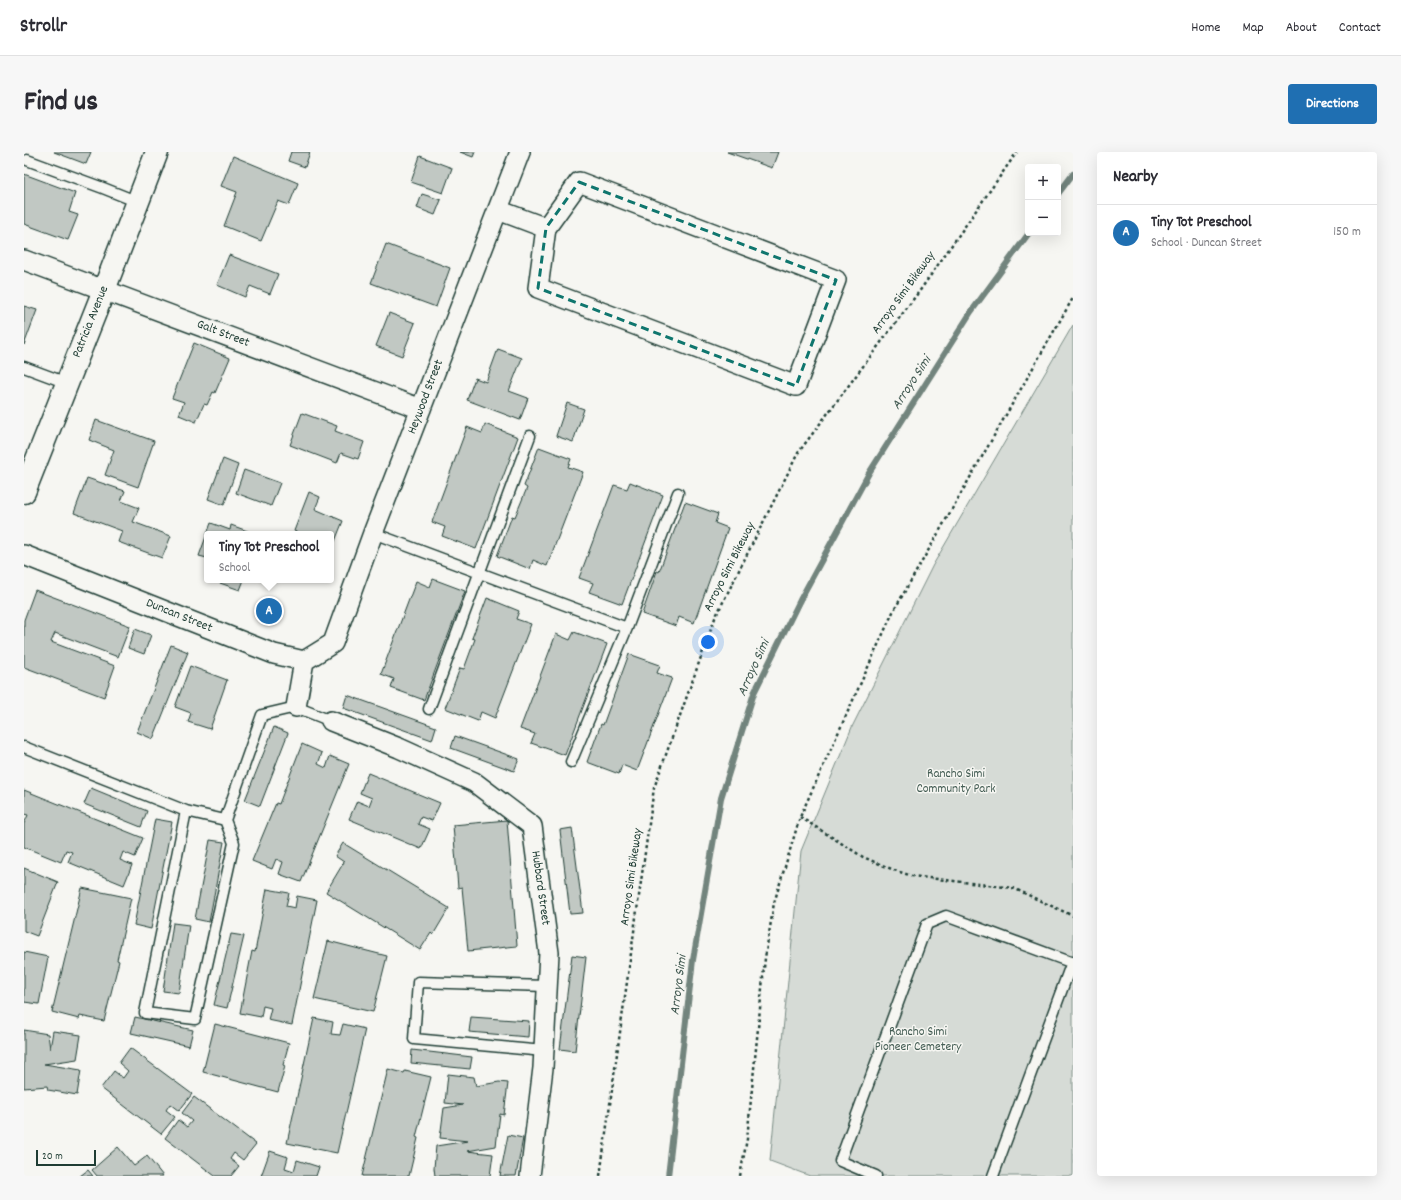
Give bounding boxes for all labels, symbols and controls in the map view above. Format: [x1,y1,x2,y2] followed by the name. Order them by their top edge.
[20,14,67,41] text: Strollr
[1191,18,1220,38] text: Home
[1242,18,1264,38] text: Map
[1286,18,1317,38] text: About
[1339,18,1381,38] text: Contact
[24,84,98,124] text: Find us
[1288,84,1377,124] button: Directions
[1025,164,1061,236] map controls
[1025,164,1061,200] button: +
[1113,166,1157,190] text: Nearby
[1025,200,1061,236] button: −
[1151,212,1252,234] text: Tiny Tot Preschool
[1122,223,1130,242] text: A
[1333,223,1361,242] text: 150 m
[1151,234,1262,253] text: School · Duncan Street
[867,247,941,338] street label: Arroyo Simi Bikeway
[68,283,114,361] street label: Patricia Avenue
[194,315,252,353] street label: Galt Street
[887,350,938,414] water label: Arroyo Simi
[403,357,449,437] street label: Heywood Street
[699,518,761,615] street label: Arroyo Simi Bikeway
[204,531,334,583] popup
[219,537,319,559] text: Tiny Tot Preschool
[219,559,250,578] text: School
[143,594,215,638] street label: Duncan Street
[256,596,282,626] pin: A
[698,632,718,652] your location
[733,634,776,700] water label: Arroyo Simi
[916,765,996,799] park label: Rancho Simi Community Park
[616,826,648,927] street label: Arroyo Simi Bikeway
[525,849,555,927] street label: Hubbard Street
[665,951,693,1016] water label: Arroyo Simi
[875,1023,962,1057] park label: Rancho Simi Pioneer Cemetery
[36,1148,96,1167] scale bar
[42,1149,63,1165] text: 20 m

